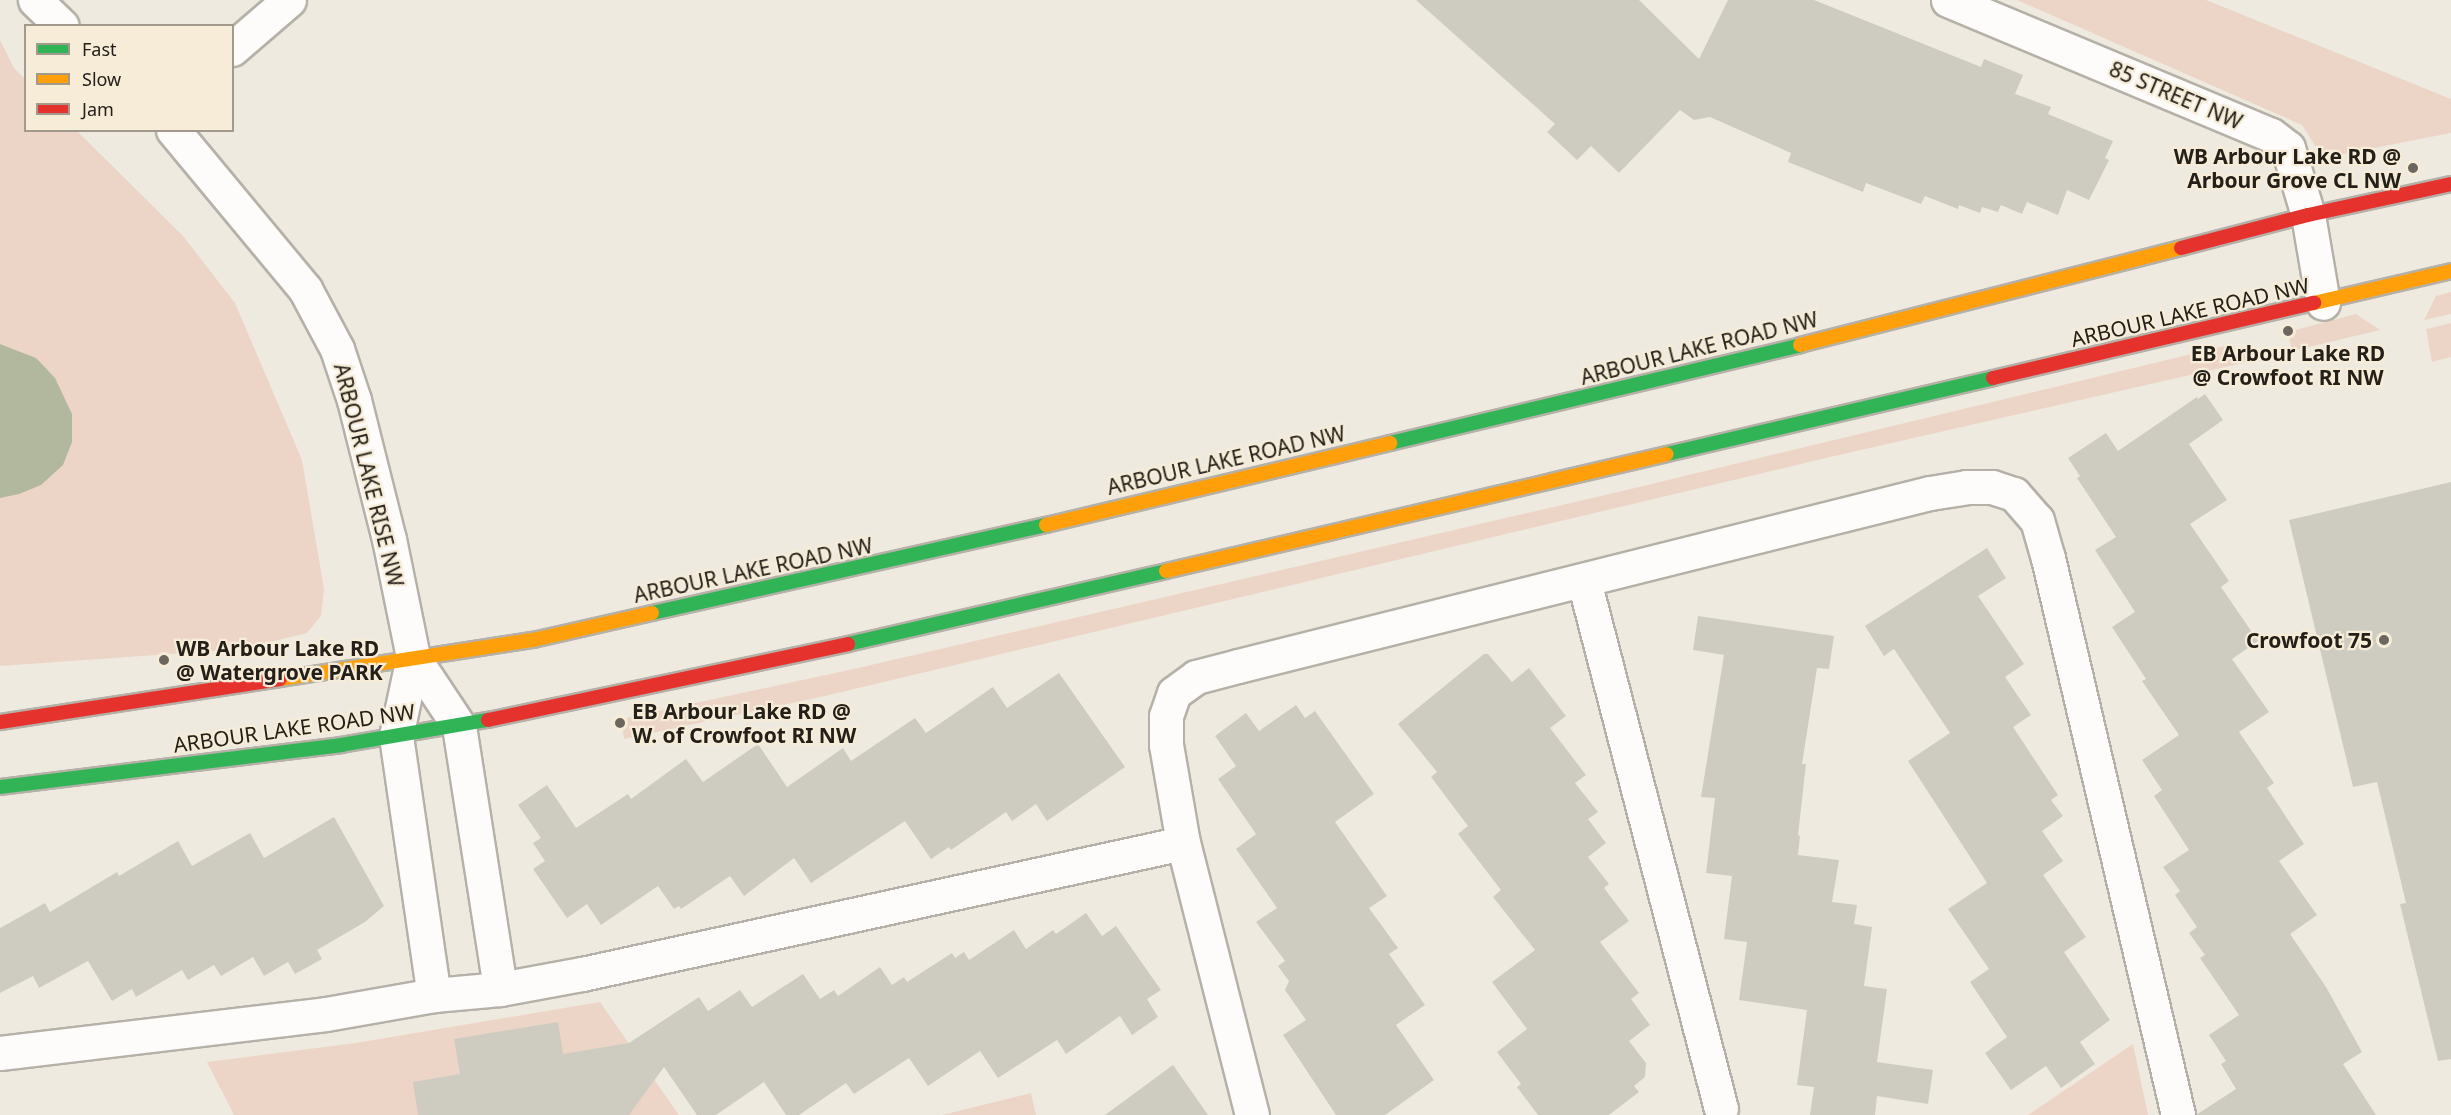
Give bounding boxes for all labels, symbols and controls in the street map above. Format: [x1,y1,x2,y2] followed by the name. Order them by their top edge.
[24,24,234,132] legend
[82,37,117,61] text: Fast
[2106,56,2246,134] street label: 85 STREET NW
[82,67,121,91] text: Slow
[82,97,114,121] text: Jam
[2174,143,2401,193] place label: WB Arbour Lake RD @ Arbour Grove CL NW
[2406,161,2420,175] marker: WB Arbour Lake RD @ Arbour Grove CL NW
[2068,272,2312,352] street label: ARBOUR LAKE ROAD NW
[1578,306,1820,390] street label: ARBOUR LAKE ROAD NW
[2281,324,2295,338] marker: EB Arbour Lake RD @ Crowfoot RI NW
[2191,340,2385,390] place label: EB Arbour Lake RD @ Crowfoot RI NW
[329,361,409,589] street label: ARBOUR LAKE RISE NW
[1104,420,1348,500] street label: ARBOUR LAKE ROAD NW
[631,532,875,608] street label: ARBOUR LAKE ROAD NW
[2246,627,2372,653] place label: Crowfoot 75
[2377,633,2391,647] marker: Crowfoot 75
[176,635,383,685] place label: WB Arbour Lake RD @ Watergrove PARK
[157,653,171,667] marker: WB Arbour Lake RD @ Watergrove PARK
[632,698,856,748] place label: EB Arbour Lake RD @ W. of Crowfoot RI NW
[172,699,416,757] street label: ARBOUR LAKE ROAD NW
[613,716,627,730] marker: EB Arbour Lake RD @ W. of Crowfoot RI NW

